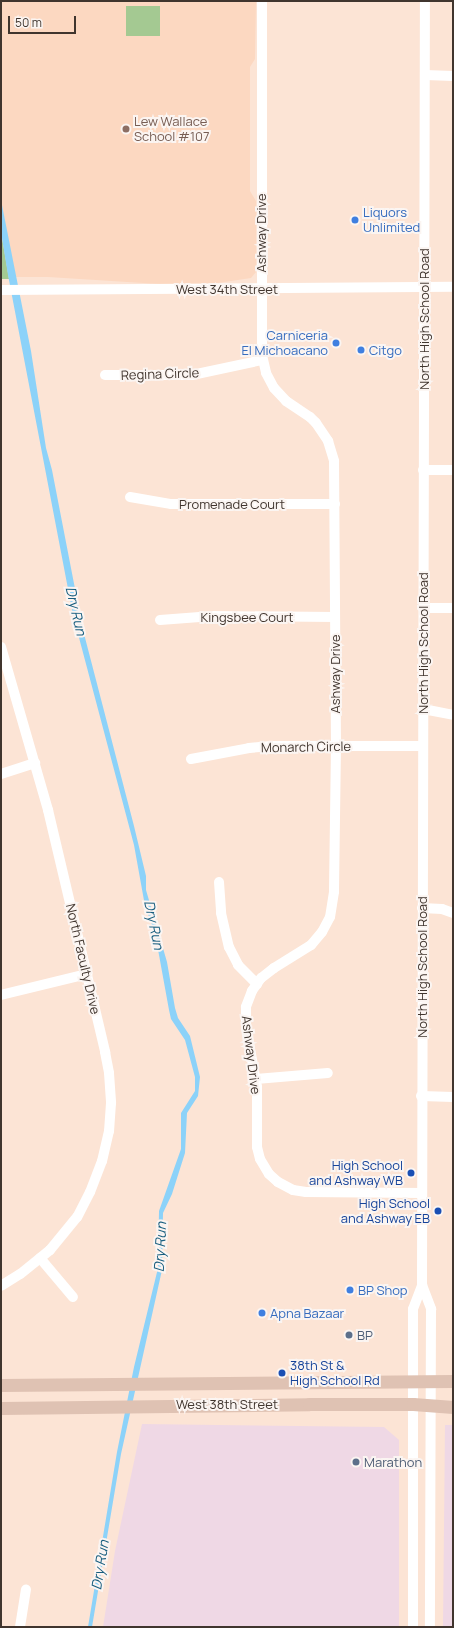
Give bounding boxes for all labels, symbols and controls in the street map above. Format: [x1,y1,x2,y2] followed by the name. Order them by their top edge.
[10,8,78,34] scale bar
[15,14,42,31] text: 50 m
[134,114,209,145] place label: Lew Wallace School #107
[121,124,131,134] marker: Lew Wallace School #107
[253,193,269,273] street label: Ashway Drive
[363,205,420,236] place label: Liquors Unlimited
[350,215,360,225] marker: Liquors Unlimited
[416,248,432,390] street label: North High School Road
[176,281,278,297] street label: West 34th Street
[241,328,328,359] place label: Carniceria El Michoacano
[331,338,341,348] marker: Carniceria El Michoacano
[369,342,402,358] place label: Citgo
[356,345,366,355] marker: Citgo
[120,365,200,383] street label: Regina Circle
[179,496,285,512] street label: Promenade Court
[415,572,431,714] street label: North High School Road
[62,585,90,637] water label: Dry Run
[200,609,294,625] street label: Kingsbee Court
[327,634,343,714] street label: Ashway Drive
[261,738,351,756] street label: Monarch Circle
[414,896,430,1038] street label: North High School Road
[141,899,167,951] water label: Dry Run
[63,902,103,1016] street label: North Faculty Drive
[238,1015,264,1095] street label: Ashway Drive
[309,1158,403,1189] place label: High School and Ashway WB
[406,1168,416,1178] marker: High School and Ashway WB
[341,1196,430,1227] place label: High School and Ashway EB
[433,1206,443,1216] marker: High School and Ashway EB
[150,1222,170,1272] water label: Dry Run
[358,1282,408,1298] place label: BP Shop
[345,1285,355,1295] marker: BP Shop
[270,1305,344,1321] place label: Apna Bazaar
[257,1308,267,1318] marker: Apna Bazaar
[357,1327,373,1343] place label: BP
[344,1330,354,1340] marker: BP
[290,1358,380,1389] place label: 38th St & High School Rd
[277,1368,287,1378] marker: 38th St & High School Rd
[176,1396,278,1412] street label: West 38th Street
[364,1454,422,1470] place label: Marathon
[351,1457,361,1467] marker: Marathon
[88,1539,112,1591] water label: Dry Run

